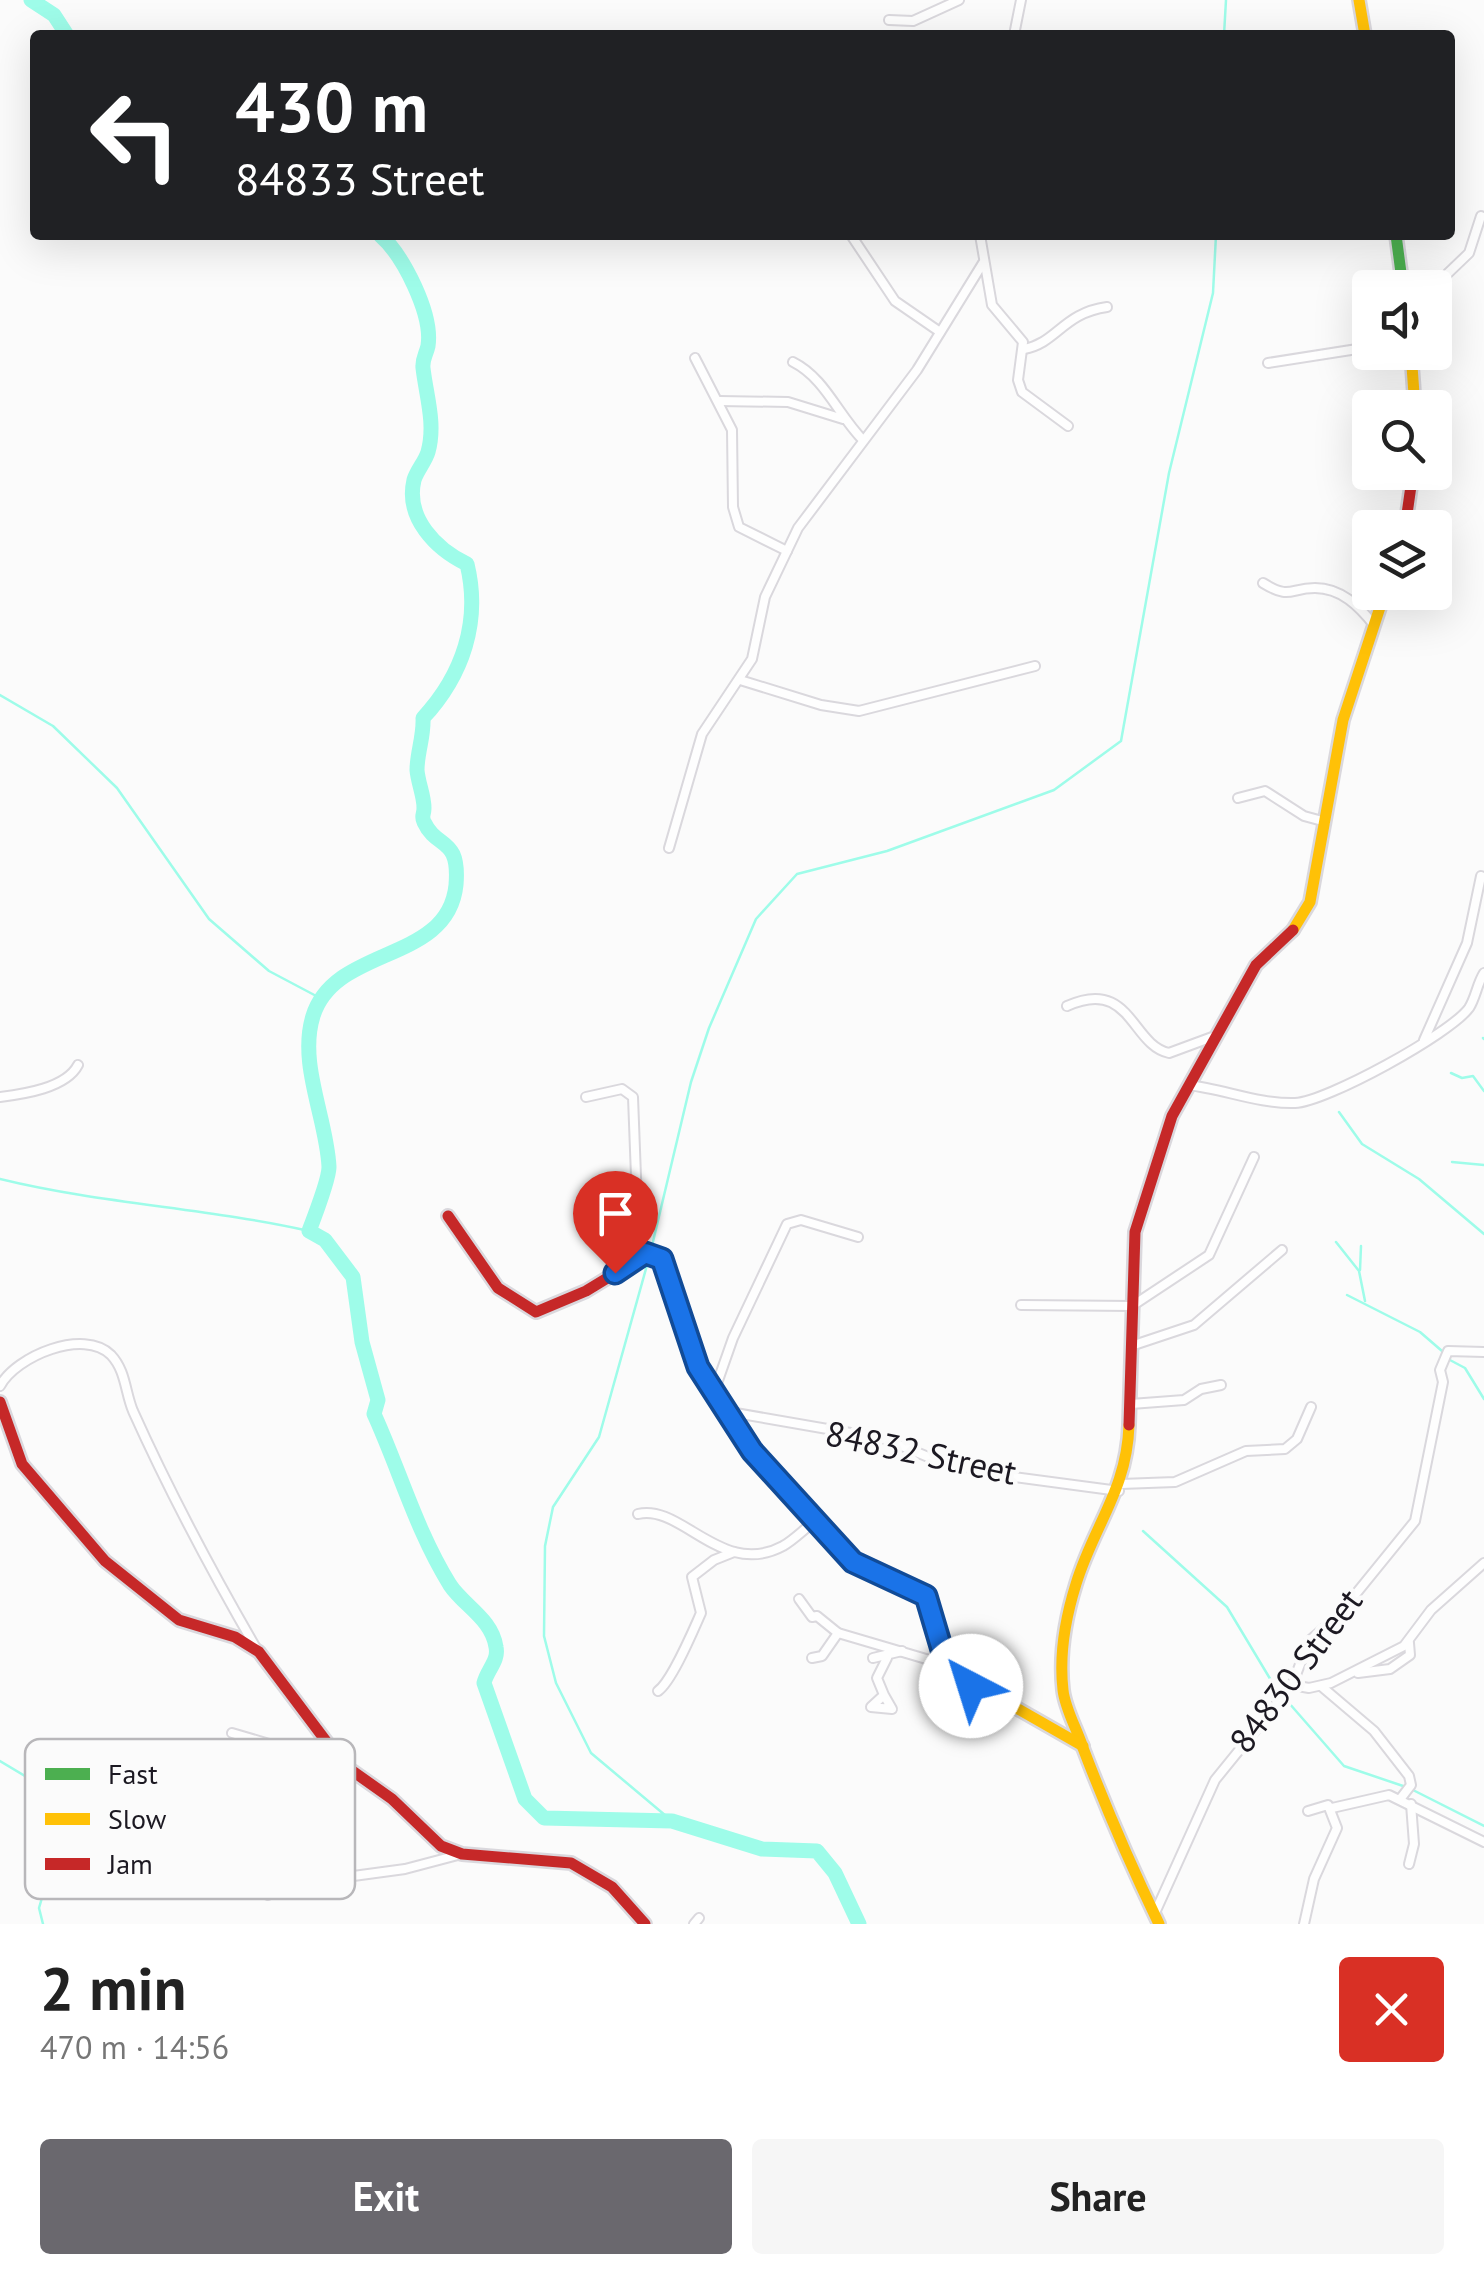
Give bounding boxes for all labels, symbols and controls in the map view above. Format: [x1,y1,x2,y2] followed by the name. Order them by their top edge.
[235,61,428,151] text: 430 m
[70,70,200,200] icon: left
[235,149,485,207] text: 84833 Street
[1352,270,1452,610] map controls
[1352,270,1452,370] button: sound
[1352,390,1452,490] button: search
[1352,510,1452,610] button: layers
[573,1171,658,1274] pin
[588,1186,643,1241] icon: arrive
[821,1409,1021,1495] street label: 84832 Street
[1218,1579,1372,1762] street label: 84830 Street
[919,1634,1023,1738] position arrow
[25,1739,355,1899] legend
[108,1755,158,1792] text: Fast
[108,1800,167,1837] text: Slow
[107,1845,153,1882] text: Jam
[40,1949,186,2027] text: 2 min
[1339,1957,1444,2062] button: close
[40,2026,229,2068] text: 470 m · 14:56
[40,2139,732,2254] button: Exit
[752,2139,1444,2254] button: Share

